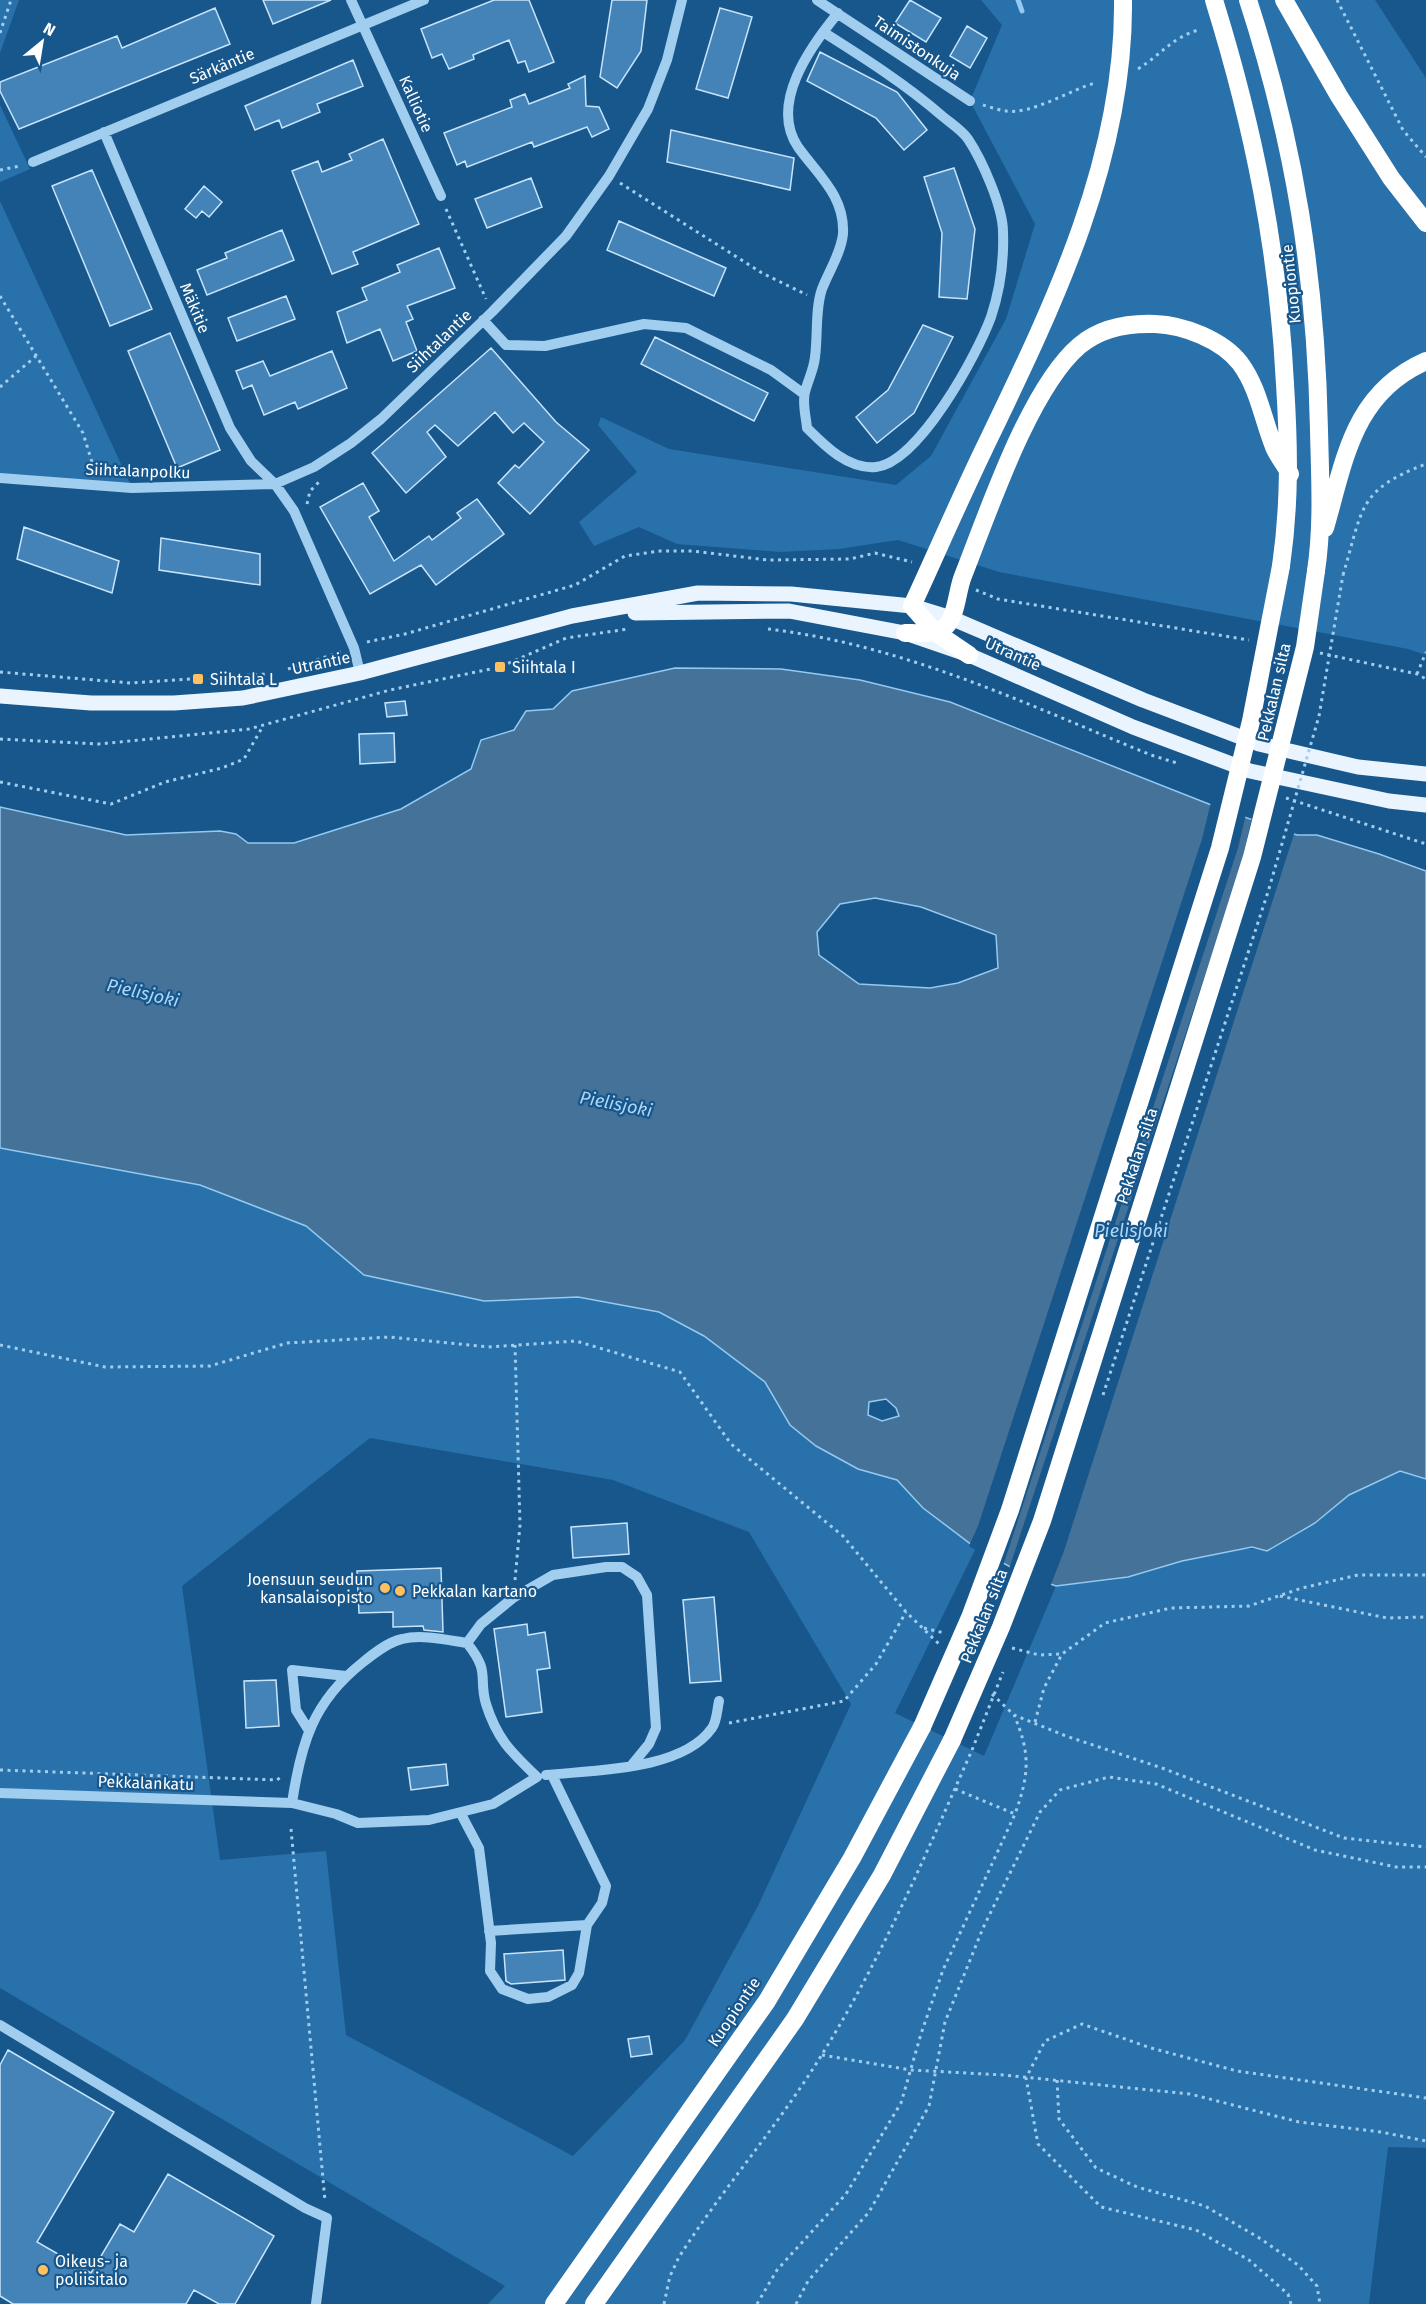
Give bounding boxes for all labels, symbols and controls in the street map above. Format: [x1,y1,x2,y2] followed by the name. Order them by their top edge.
[12,12,72,72] north arrow
[870,12,964,84] street label: Taimistonkuja
[40,19,59,40] text: N
[187,44,257,88] street label: Särkäntie
[395,73,437,135] street label: Kalliotie
[1277,243,1305,325] street label: Kuopiontie
[176,280,214,336] street label: Mäkitie
[403,305,475,377] street label: Siihtalantie
[85,460,191,482] street label: Siihtalanpolku
[982,633,1044,675] street label: Utrantie
[1253,641,1295,743] street label: Pekkalan silta
[290,648,352,678] street label: Utrantie
[512,658,576,677] place label: Siihtala I
[493,660,507,674] marker: Siihtala I
[210,670,277,689] place label: Siihtala L
[191,672,205,686] marker: Siihtala L
[105,974,181,1012] water label: Pielisjoki
[578,1086,654,1122] water label: Pielisjoki
[1112,1105,1162,1207] street label: Pekkalan silta
[1094,1220,1168,1242] water label: Pielisjoki
[956,1566,1012,1666] street label: Pekkalan silta
[247,1570,373,1607] place label: Joensuun seudun kansalaisopisto
[378,1581,392,1595] marker: Joensuun seudun kansalaisopisto
[412,1582,537,1601] place label: Pekkalan kartano
[393,1584,407,1598] marker: Pekkalan kartano
[97,1772,195,1794] street label: Pekkalankatu
[704,1974,764,2050] street label: Kuopiontie
[55,2252,128,2289] place label: Oikeus- ja poliisitalo
[36,2263,50,2277] marker: Oikeus- ja poliisitalo

